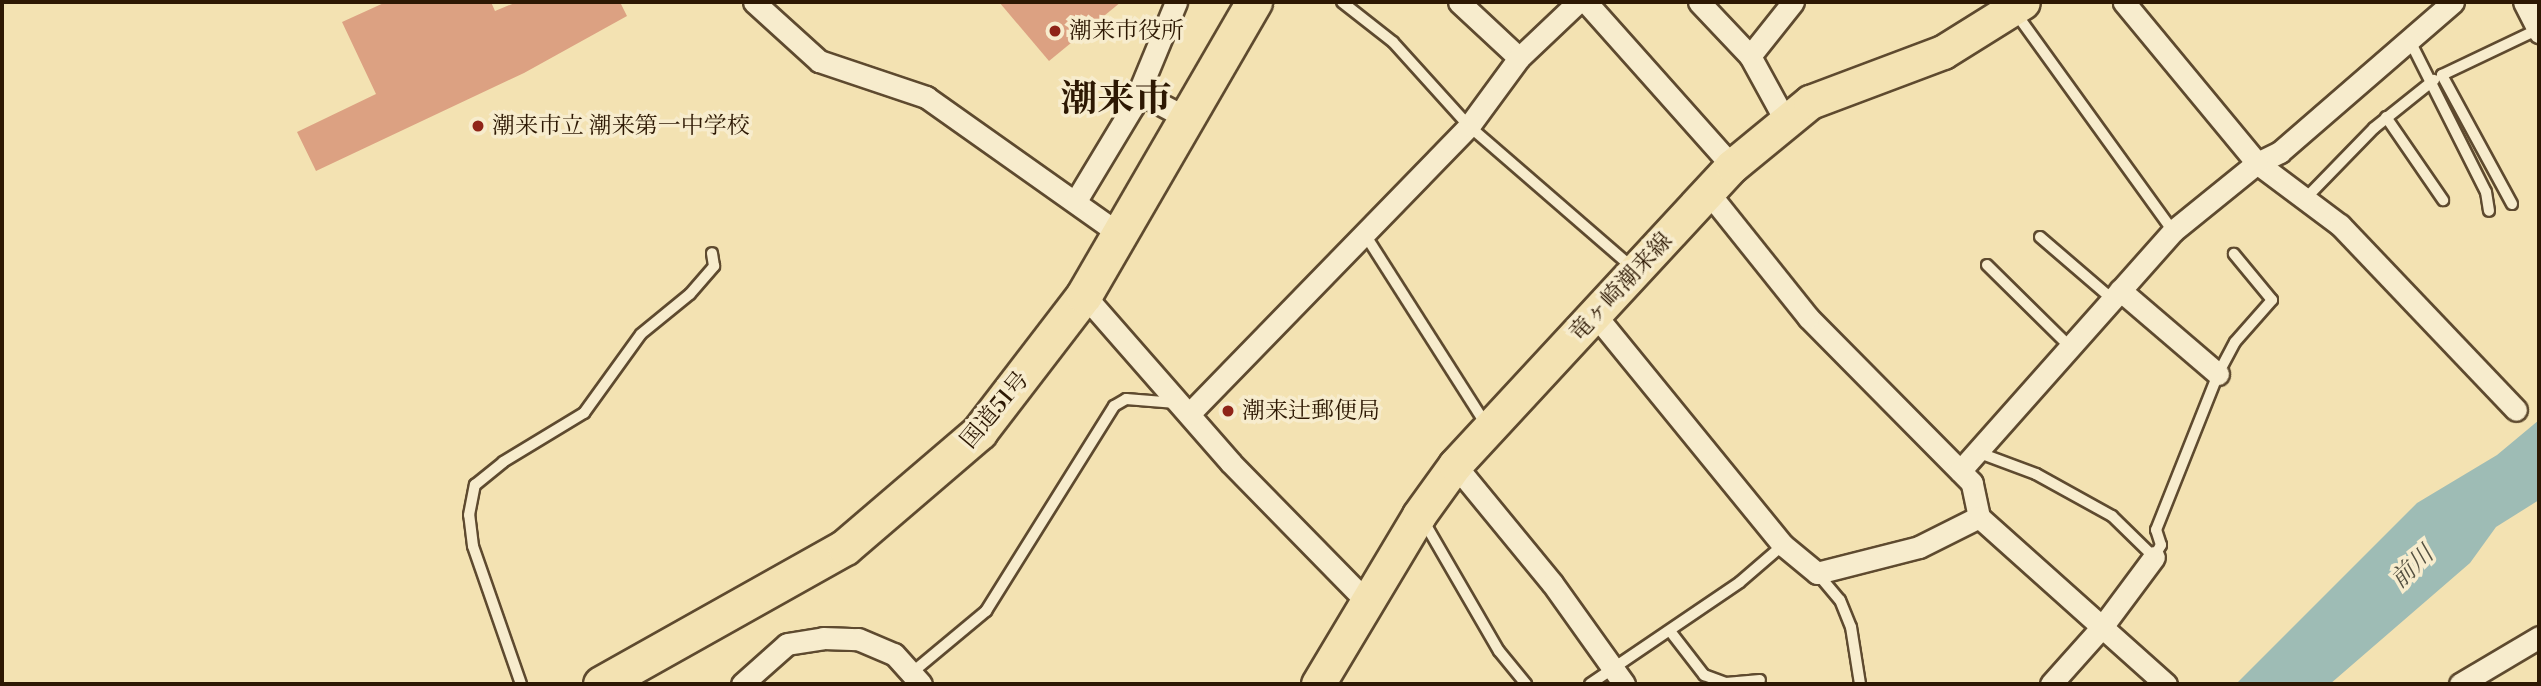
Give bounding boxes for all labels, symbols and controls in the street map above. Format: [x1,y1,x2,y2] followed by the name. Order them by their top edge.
[1069,17,1184,45] place label: 潮来市役所
[1047,23,1063,39] marker: 潮来市役所
[1061,78,1171,122] district label: 潮来市
[492,112,750,140] place label: 潮来市立 潮来第一中学校
[470,118,486,134] marker: 潮来市立 潮来第一中学校
[1564,227,1678,347] street label: 竜ヶ崎潮来線
[955,366,1035,454] street label: 国道51号
[1242,397,1380,425] place label: 潮来辻郵便局
[1220,403,1236,419] marker: 潮来辻郵便局
[2386,541,2440,595] water label: 前川

